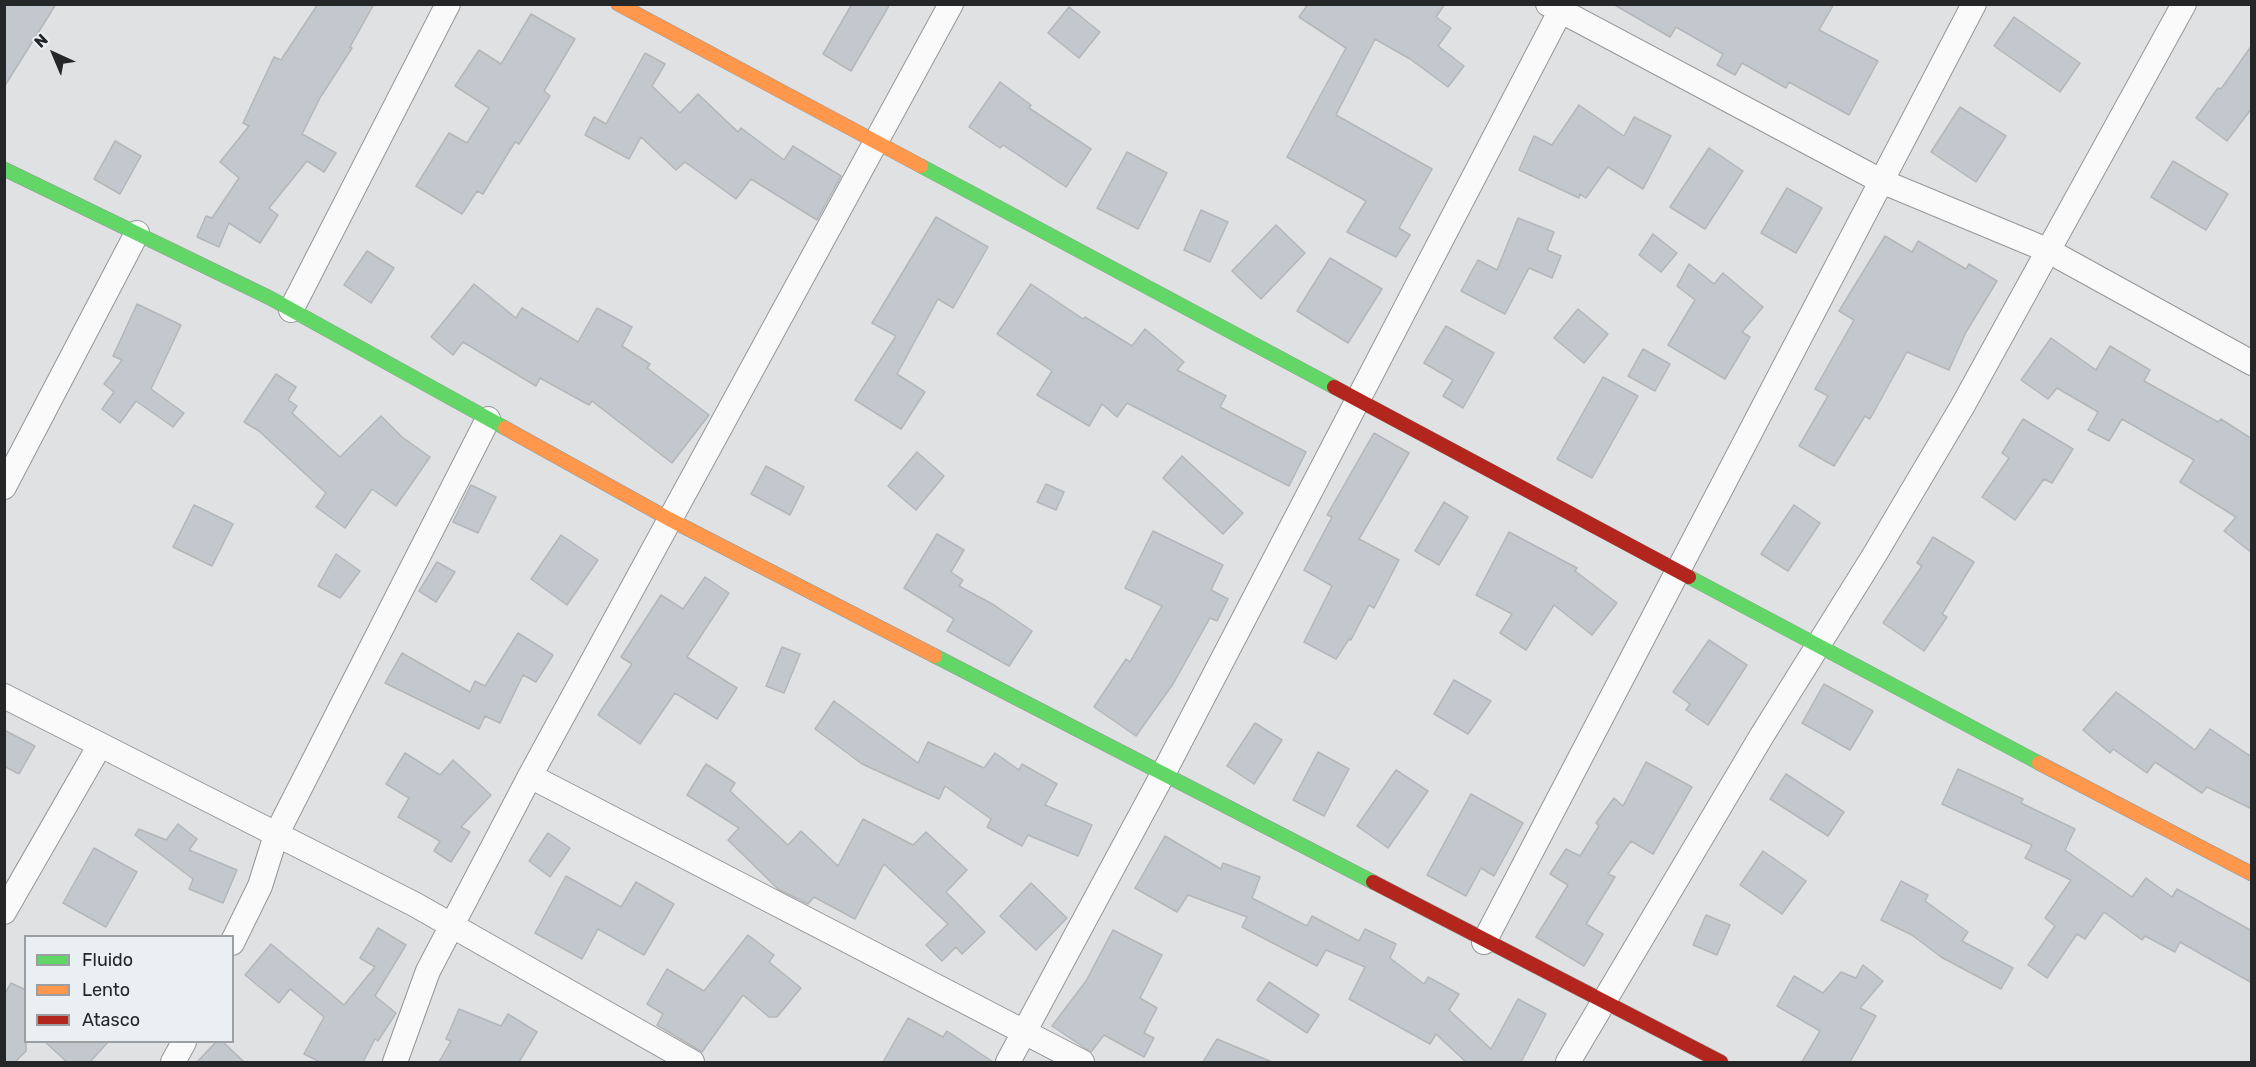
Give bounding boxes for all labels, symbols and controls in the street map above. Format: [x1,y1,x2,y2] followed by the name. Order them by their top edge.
[24,24,84,84] north arrow
[30,30,52,52] text: N
[24,935,234,1043] legend
[82,949,133,971] text: Fluido
[82,979,130,1001] text: Lento
[82,1009,140,1031] text: Atasco

